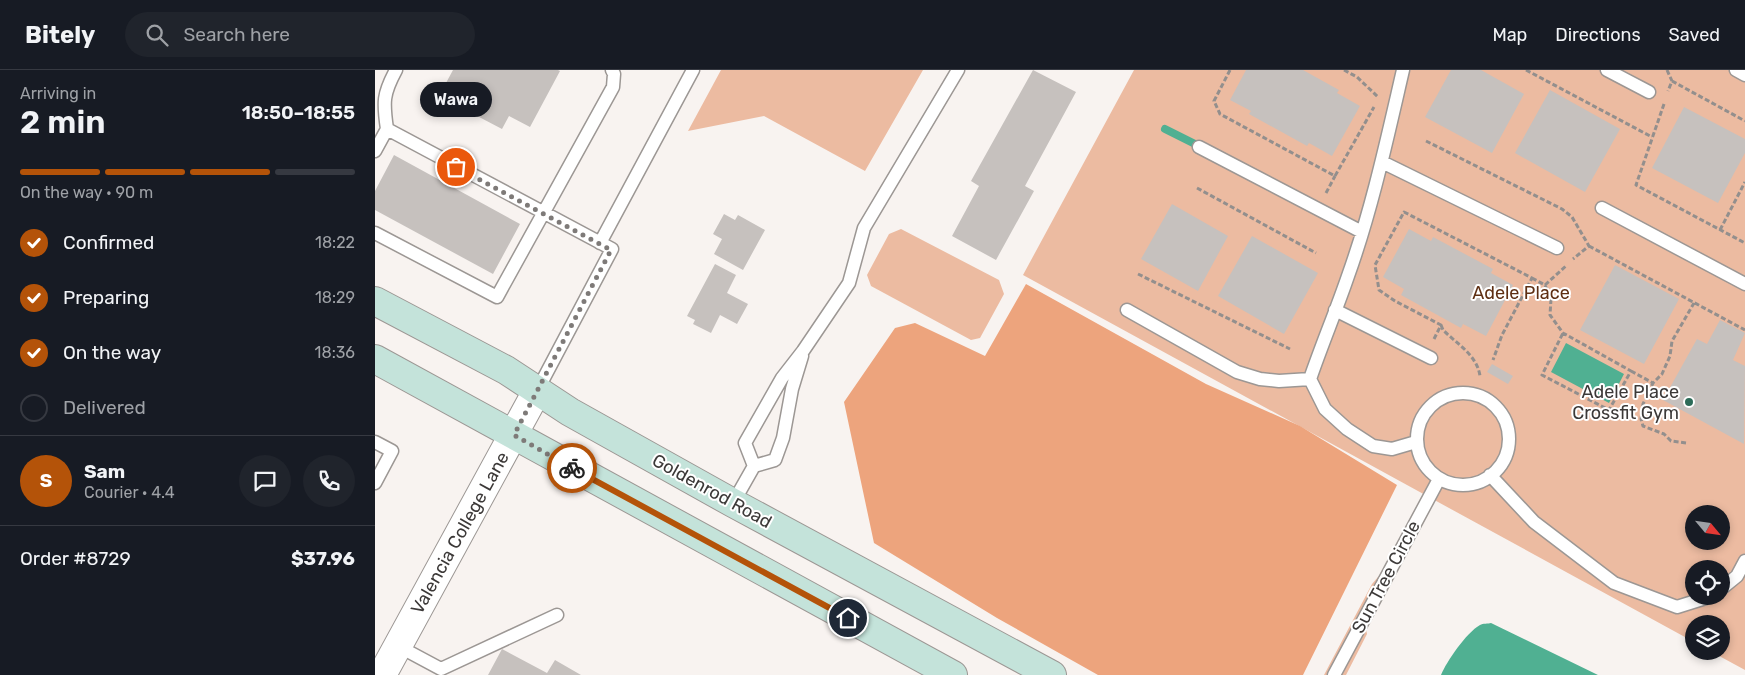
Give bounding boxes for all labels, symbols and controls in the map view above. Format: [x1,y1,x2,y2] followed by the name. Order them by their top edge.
[125,12,475,57] search box
[25,21,95,49] text: Bitely
[143,21,171,49] icon: search
[183,23,290,46] text: Search here
[1492,24,1527,46] text: Map
[1555,24,1641,46] text: Directions
[1669,24,1720,46] text: Saved
[420,82,492,117] callout: Wawa
[20,84,96,103] text: Arriving in
[434,90,478,109] text: Wawa
[242,101,355,124] text: 18:50–18:55
[20,103,105,141] text: 2 min
[435,146,477,188] pin
[442,153,470,181] icon: bag
[20,183,153,202] text: On the way · 90 m
[20,229,48,257] icon: check
[63,231,154,254] text: Confirmed
[315,233,355,252] text: 18:22
[1472,282,1570,304] park label: Adele Place
[20,284,48,312] icon: check
[63,286,149,309] text: Preparing
[315,288,355,307] text: 18:29
[20,339,48,367] icon: check
[63,341,161,364] text: On the way
[315,343,355,362] text: 18:36
[1572,381,1679,424] place label: Adele Place Crossfit Gym
[63,396,146,419] text: Delivered
[1683,396,1695,408] marker: Adele Place Crossfit Gym
[547,443,597,493] courier
[406,448,514,618] street label: Valencia College Lane
[648,449,776,533] street label: Goldenrod Road
[558,454,586,482] icon: bike
[239,455,291,507] button: chat
[303,455,355,507] button: phone
[84,460,125,483] text: Sam
[40,469,52,492] text: S
[84,483,175,502] text: Courier · 4.4
[1685,505,1730,550] north arrow
[1685,505,1730,660] map controls
[1347,517,1425,637] street label: Sun Tree Circle
[20,547,131,570] text: Order #8729
[291,547,355,570] text: $37.96
[1685,560,1730,605] button: locate
[827,597,869,639] pin
[834,604,862,632] icon: home
[1685,615,1730,660] button: layers

